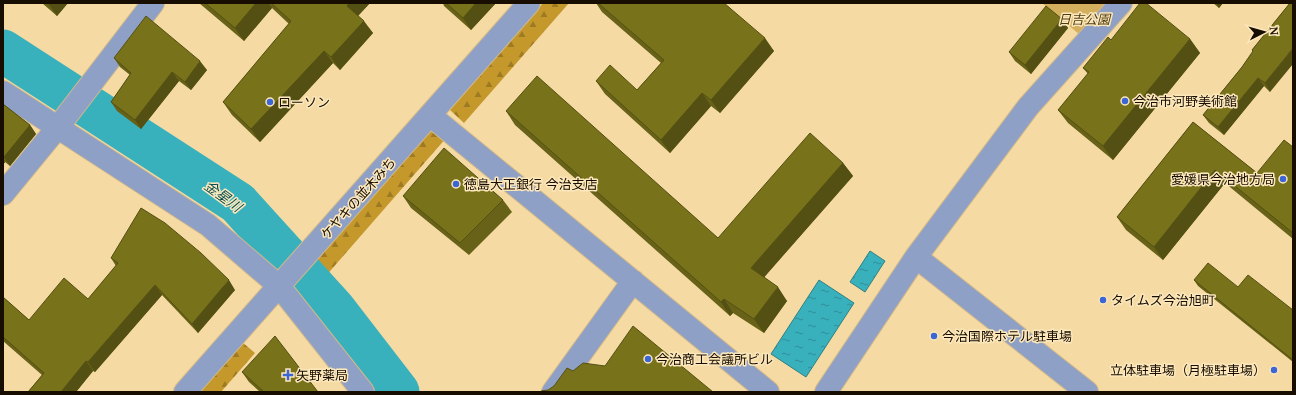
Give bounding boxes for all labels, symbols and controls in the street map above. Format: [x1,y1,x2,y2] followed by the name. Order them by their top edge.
[1058,10,1112,28] park label: 日吉公園
[1244,12,1284,52] north arrow
[1267,26,1282,36] text: N
[1133,92,1237,110] place label: 今治市河野美術館
[278,93,330,111] place label: ローソン
[1120,96,1130,106] marker: 今治市河野美術館
[265,97,275,107] marker: ローソン
[317,153,399,243] street label: ケヤキの並木みち
[1171,170,1275,188] place label: 愛媛県今治地方局
[1278,174,1288,184] marker: 愛媛県今治地方局
[464,175,597,193] place label: 徳島大正銀行 今治支店
[201,176,247,217] water label: 金星川
[451,179,461,189] marker: 徳島大正銀行 今治支店
[1111,291,1215,309] place label: タイムズ今治旭町
[1098,295,1108,305] marker: タイムズ今治旭町
[942,327,1072,345] place label: 今治国際ホテル駐車場
[929,331,939,341] marker: 今治国際ホテル駐車場
[656,350,773,368] place label: 今治商工会議所ビル
[643,354,653,364] marker: 今治商工会議所ビル
[1110,361,1266,379] place label: 立体駐車場（月極駐車場）
[1269,365,1279,375] marker: 立体駐車場（月極駐車場）
[296,366,348,384] place label: 矢野薬局
[283,370,293,380] marker: 矢野薬局

